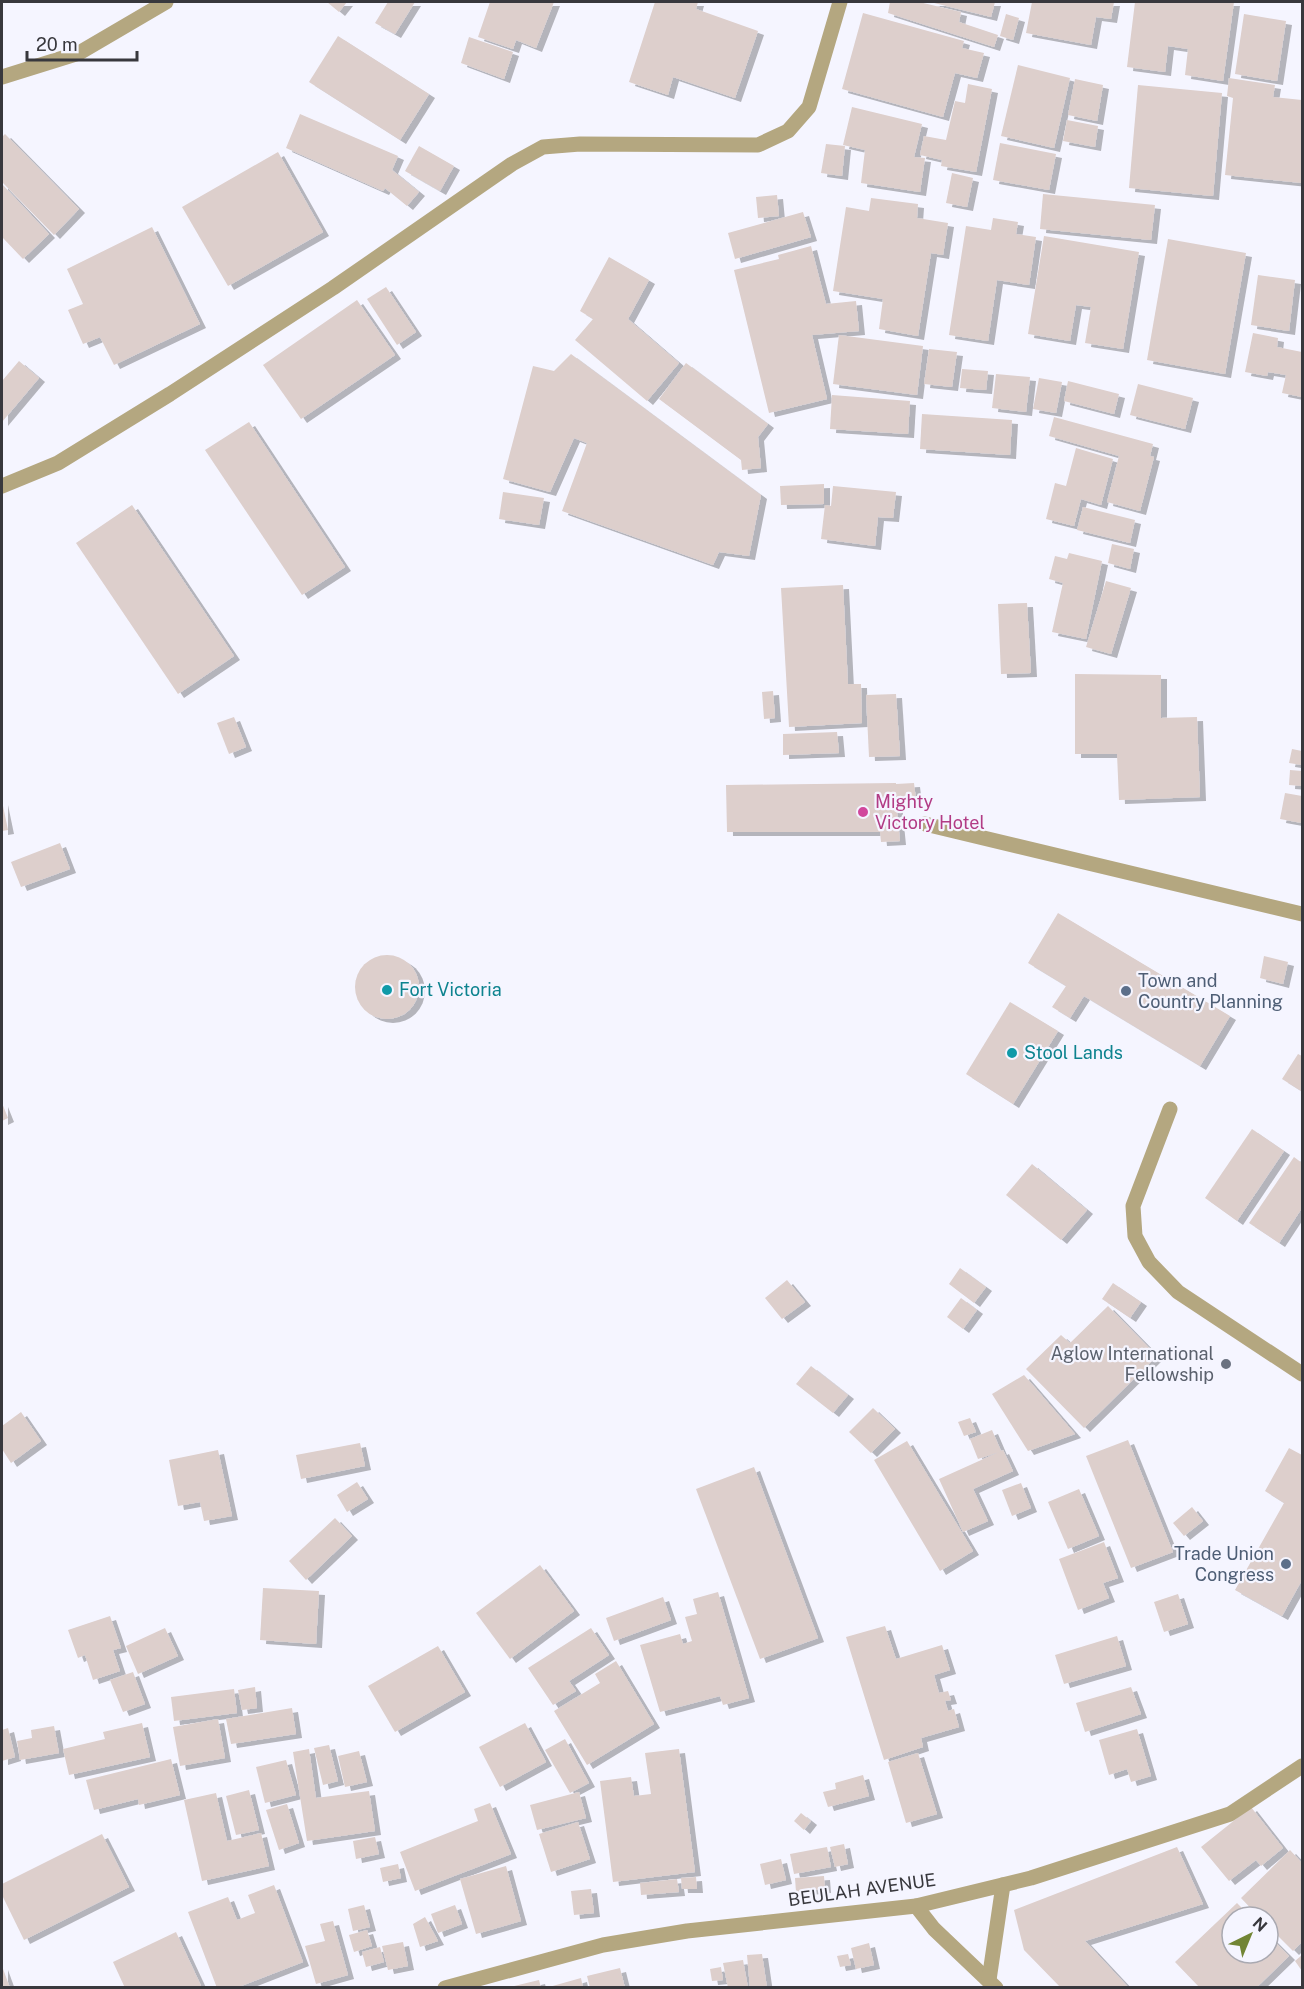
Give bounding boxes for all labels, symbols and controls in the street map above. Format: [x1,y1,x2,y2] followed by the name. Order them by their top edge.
[27,24,136,62] scale bar
[36,34,78,55] text: 20 m
[875,791,985,833] place label: Mighty Victory Hotel
[856,805,870,819] marker: Mighty Victory Hotel
[1138,970,1283,1012] place label: Town and Country Planning
[399,979,502,1000] place label: Fort Victoria
[380,983,394,997] marker: Fort Victoria
[1119,984,1133,998] marker: Town and Country Planning
[1024,1042,1123,1063] place label: Stool Lands
[1005,1046,1019,1060] marker: Stool Lands
[1050,1343,1214,1385] place label: Aglow International Fellowship
[1219,1357,1233,1371] marker: Aglow International Fellowship
[1174,1543,1274,1585] place label: Trade Union Congress
[1279,1557,1293,1571] marker: Trade Union Congress
[787,1869,937,1910] street label: BEULAH AVENUE
[1220,1905,1280,1965] north arrow
[1249,1913,1271,1936] text: N

